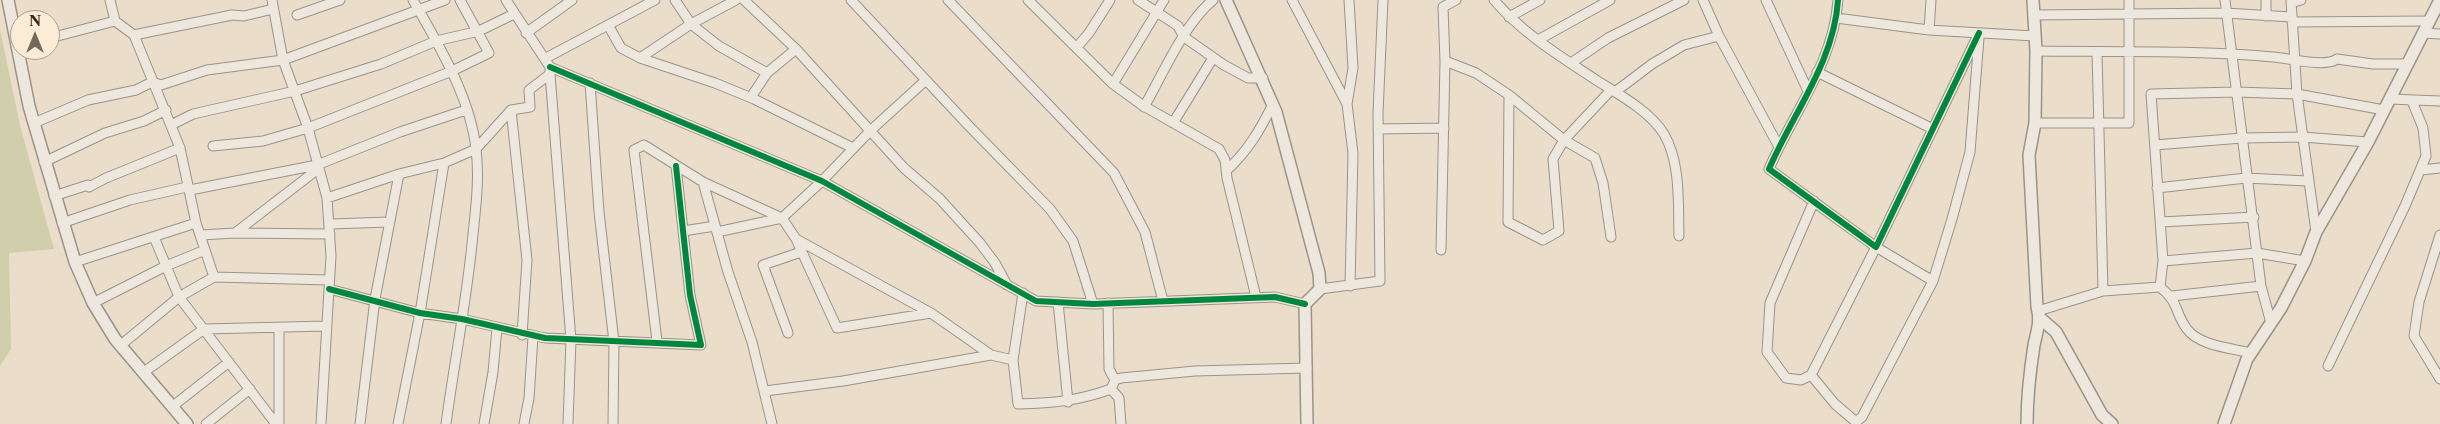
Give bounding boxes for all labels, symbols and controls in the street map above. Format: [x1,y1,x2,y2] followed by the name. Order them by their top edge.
[10,10,60,60] north arrow
[29,12,41,30] text: N

